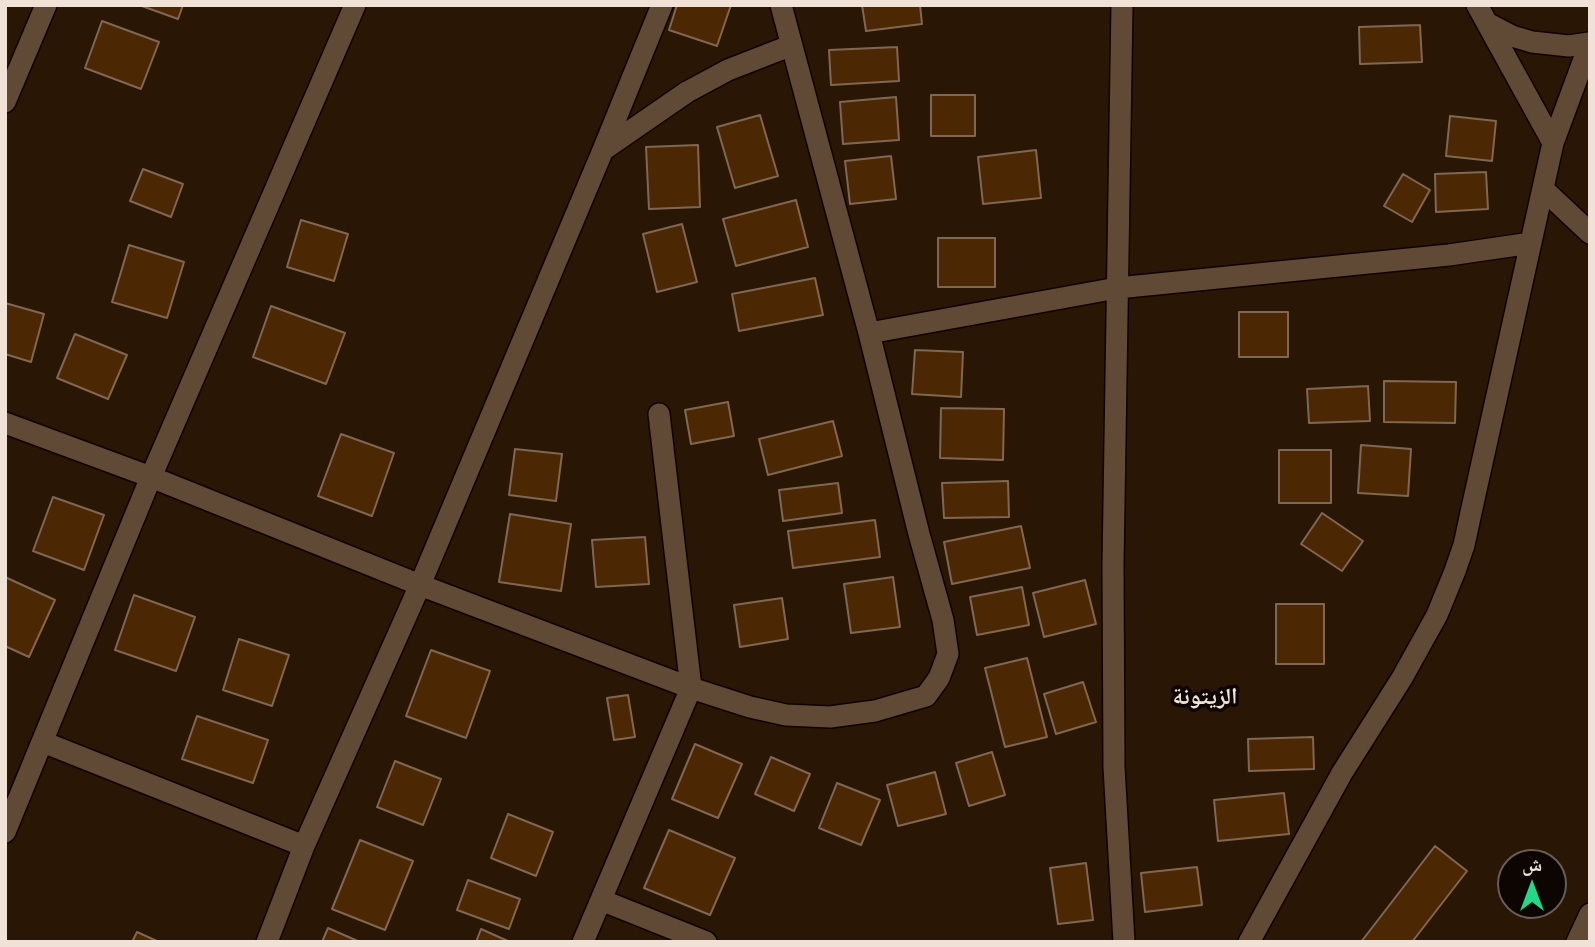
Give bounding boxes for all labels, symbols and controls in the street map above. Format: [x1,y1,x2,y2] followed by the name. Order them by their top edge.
[1172,683,1238,711] district label: الزيتونة
[1497,849,1567,919] north arrow
[1522,853,1542,876] text: ش

